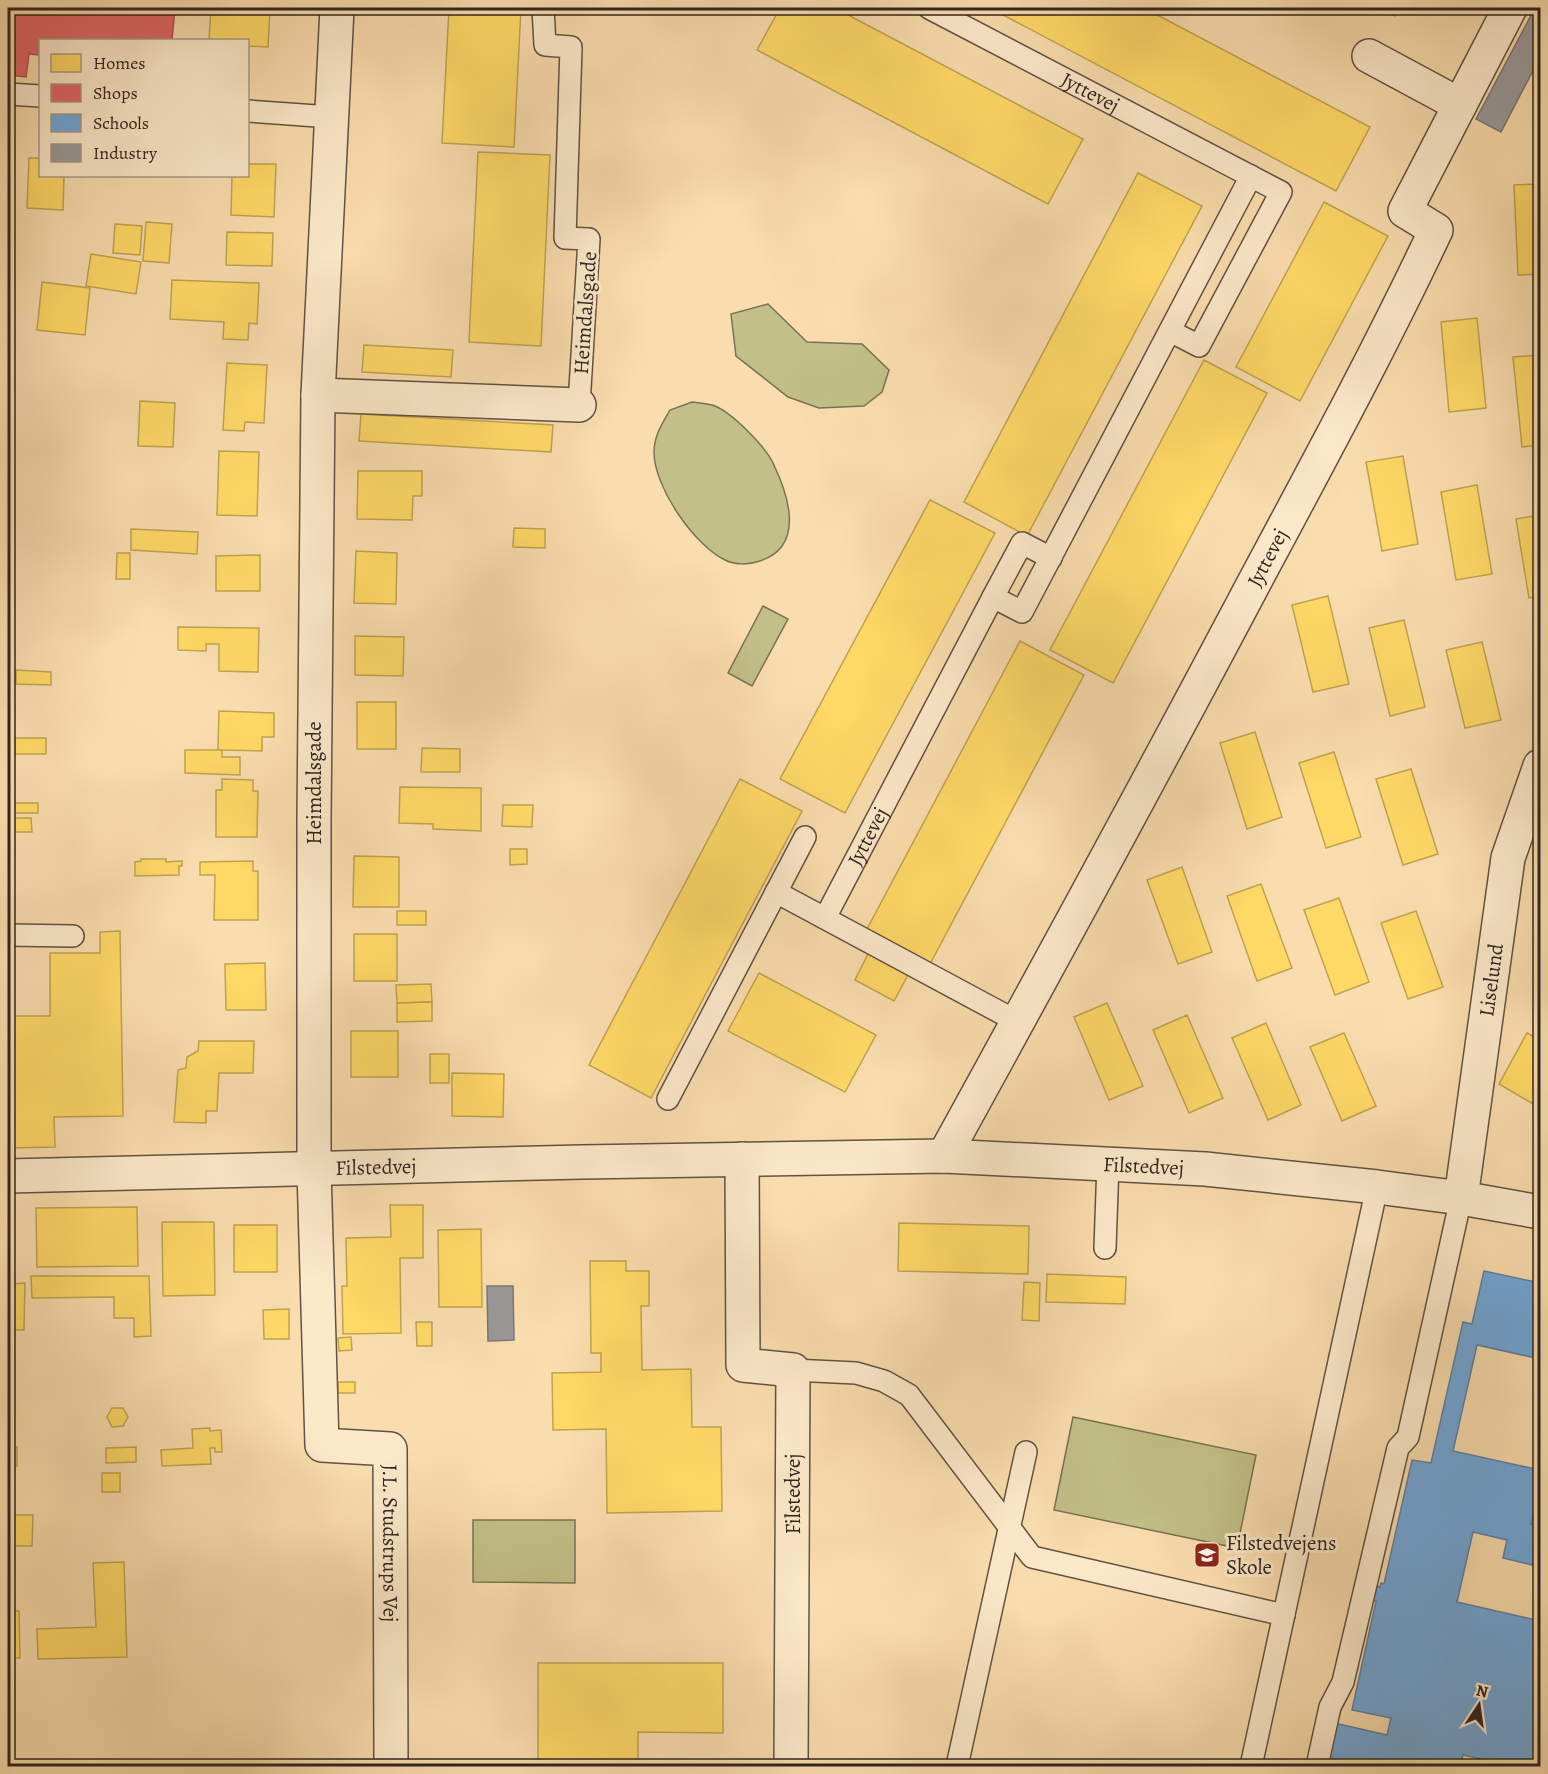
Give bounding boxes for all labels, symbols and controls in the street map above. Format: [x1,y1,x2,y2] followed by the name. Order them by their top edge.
[39,39,249,177] legend
[93,51,145,75] text: Homes
[1056,65,1124,119] street label: Jyttevej
[93,81,138,105] text: Shops
[93,111,149,135] text: Schools
[93,141,158,165] text: Industry
[567,250,603,376] street label: Heimdalsgade
[1240,524,1294,592] street label: Jyttevej
[300,721,328,845] street label: Heimdalsgade
[841,802,895,871] street label: Jyttevej
[1472,941,1510,1019] street label: Liselund
[1102,1150,1185,1182] street label: Filstedvej
[335,1152,417,1182] street label: Filstedvej
[779,1453,807,1535] street label: Filstedvej
[376,1464,405,1622] street label: J.L. Studstrups Vej
[1226,1529,1336,1581] place label: Filstedvejens Skole
[1192,1540,1222,1570] school or university icon: Filstedvejens Skole
[1449,1675,1509,1735] north arrow
[1474,1679,1491,1703] text: N

